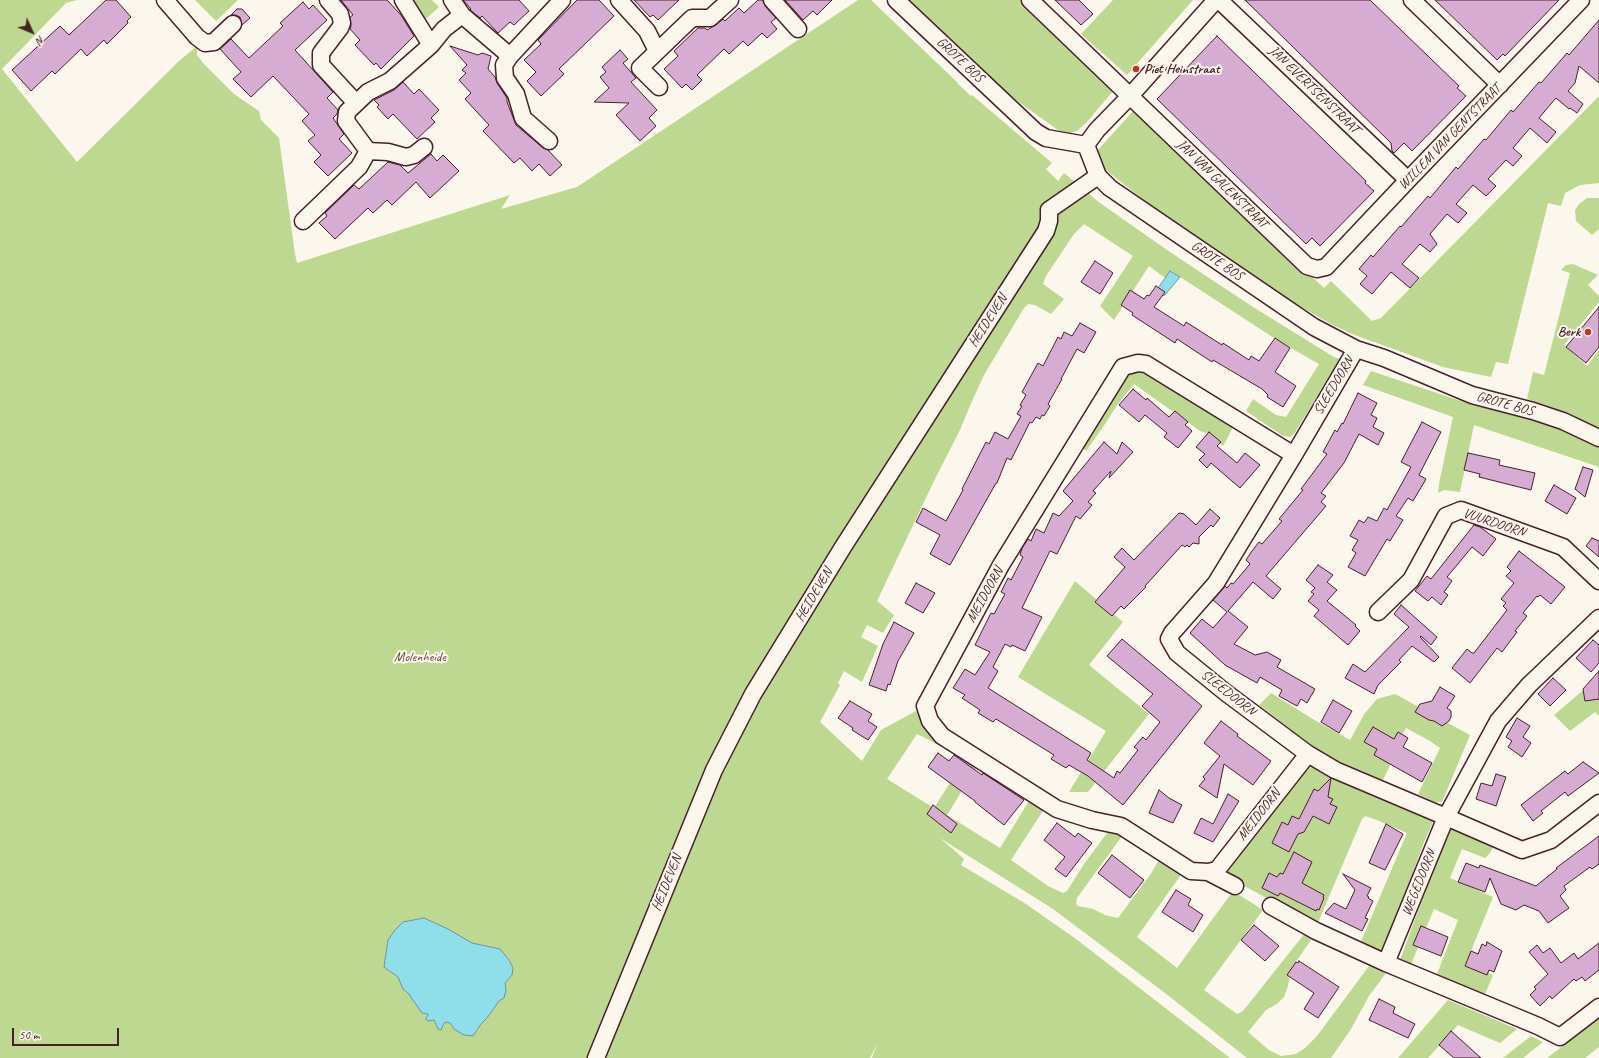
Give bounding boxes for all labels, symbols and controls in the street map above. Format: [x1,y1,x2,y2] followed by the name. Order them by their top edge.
[12,12,52,52] north arrow
[33,33,48,48] text: N
[933,34,987,86] street label: GROTE BOS
[1265,43,1363,137] street label: JAN EVERTSENSTRAAT
[1144,61,1219,77] place label: Piet Heinstraat
[1131,64,1141,74] marker: Piet Heinstraat
[1395,81,1505,193] street label: WILLEM VAN GENTSTRAAT
[1173,136,1271,232] street label: JAN VAN GALENSTRAAT
[1188,238,1246,284] street label: GROTE BOS
[965,292,1011,350] street label: HEIDEVEN
[1558,324,1580,340] place label: Berk
[1583,327,1593,337] marker: Berk
[1310,354,1358,418] street label: SLEEDOORN
[1474,388,1536,420] street label: GROTE BOS
[1461,505,1527,541] street label: VUURDOORN
[792,565,836,625] street label: HEIDEVEN
[963,565,1007,625] street label: MEIDOORN
[394,649,446,665] park label: Molenheide
[1197,667,1259,719] street label: SLEEDOORN
[1234,786,1284,844] street label: MEIDOORN
[1398,848,1440,918] street label: WEGEDOORN
[648,852,686,914] street label: HEIDEVEN
[14,1020,121,1046] scale bar
[19,1027,39,1043] text: 50 m

